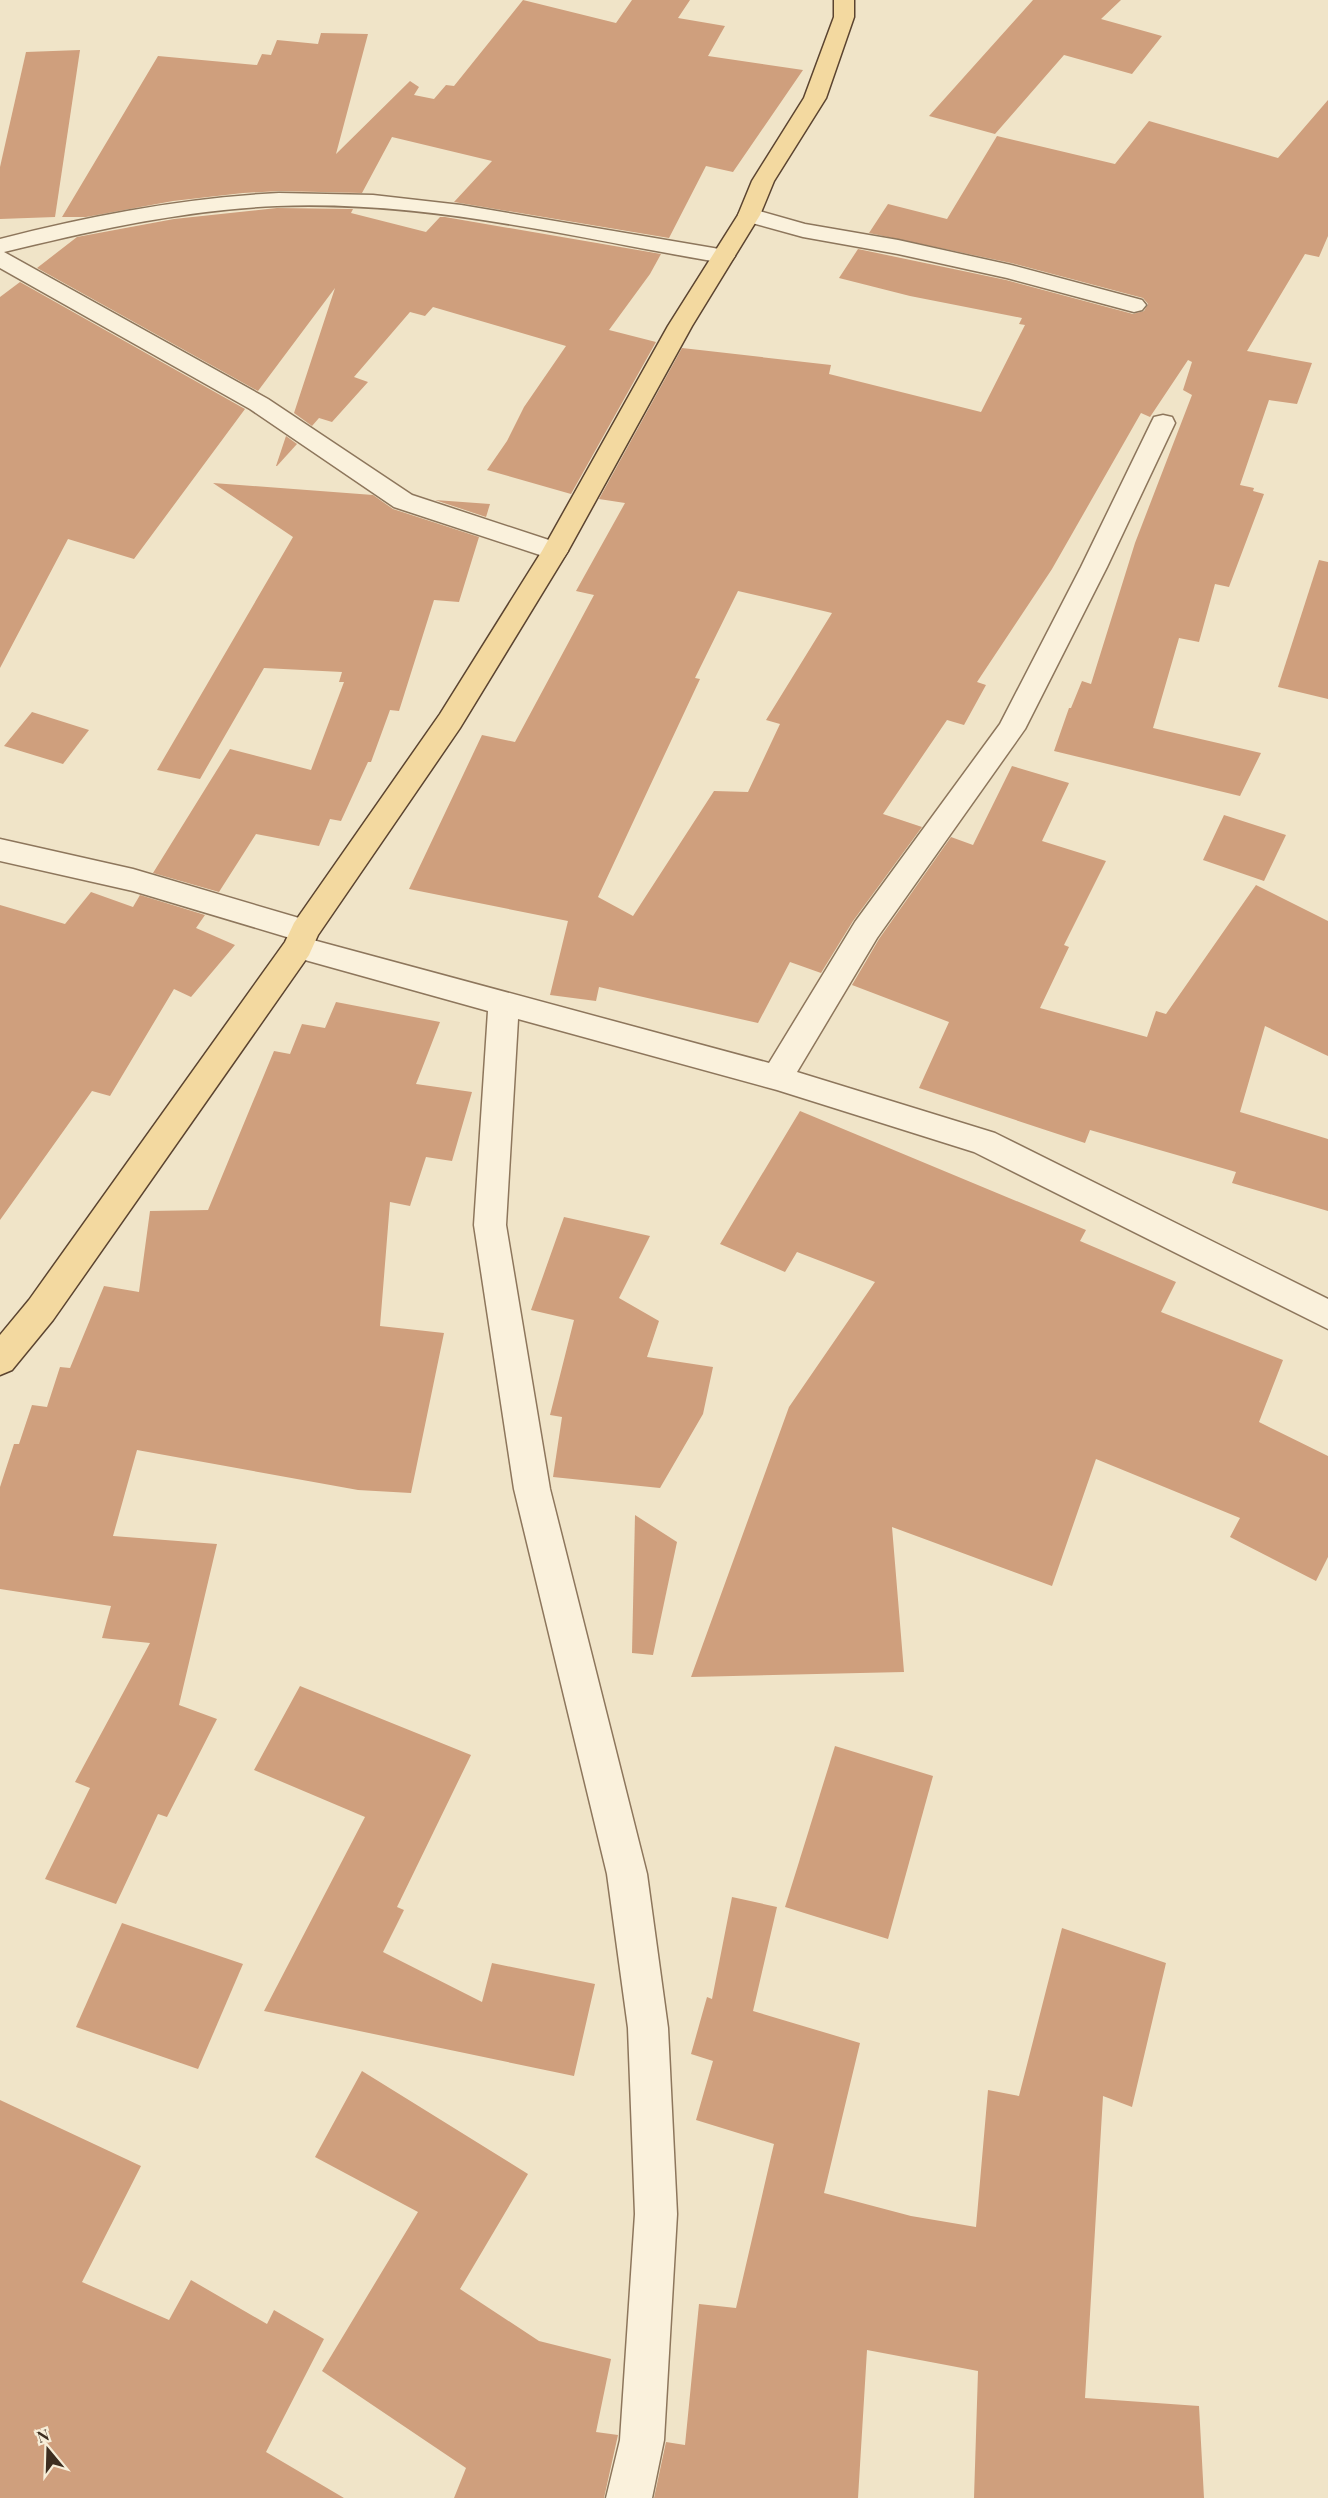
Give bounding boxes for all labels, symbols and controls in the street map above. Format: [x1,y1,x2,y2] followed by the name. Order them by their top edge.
[18,2420,78,2480] north arrow
[34,2423,52,2447] text: N

